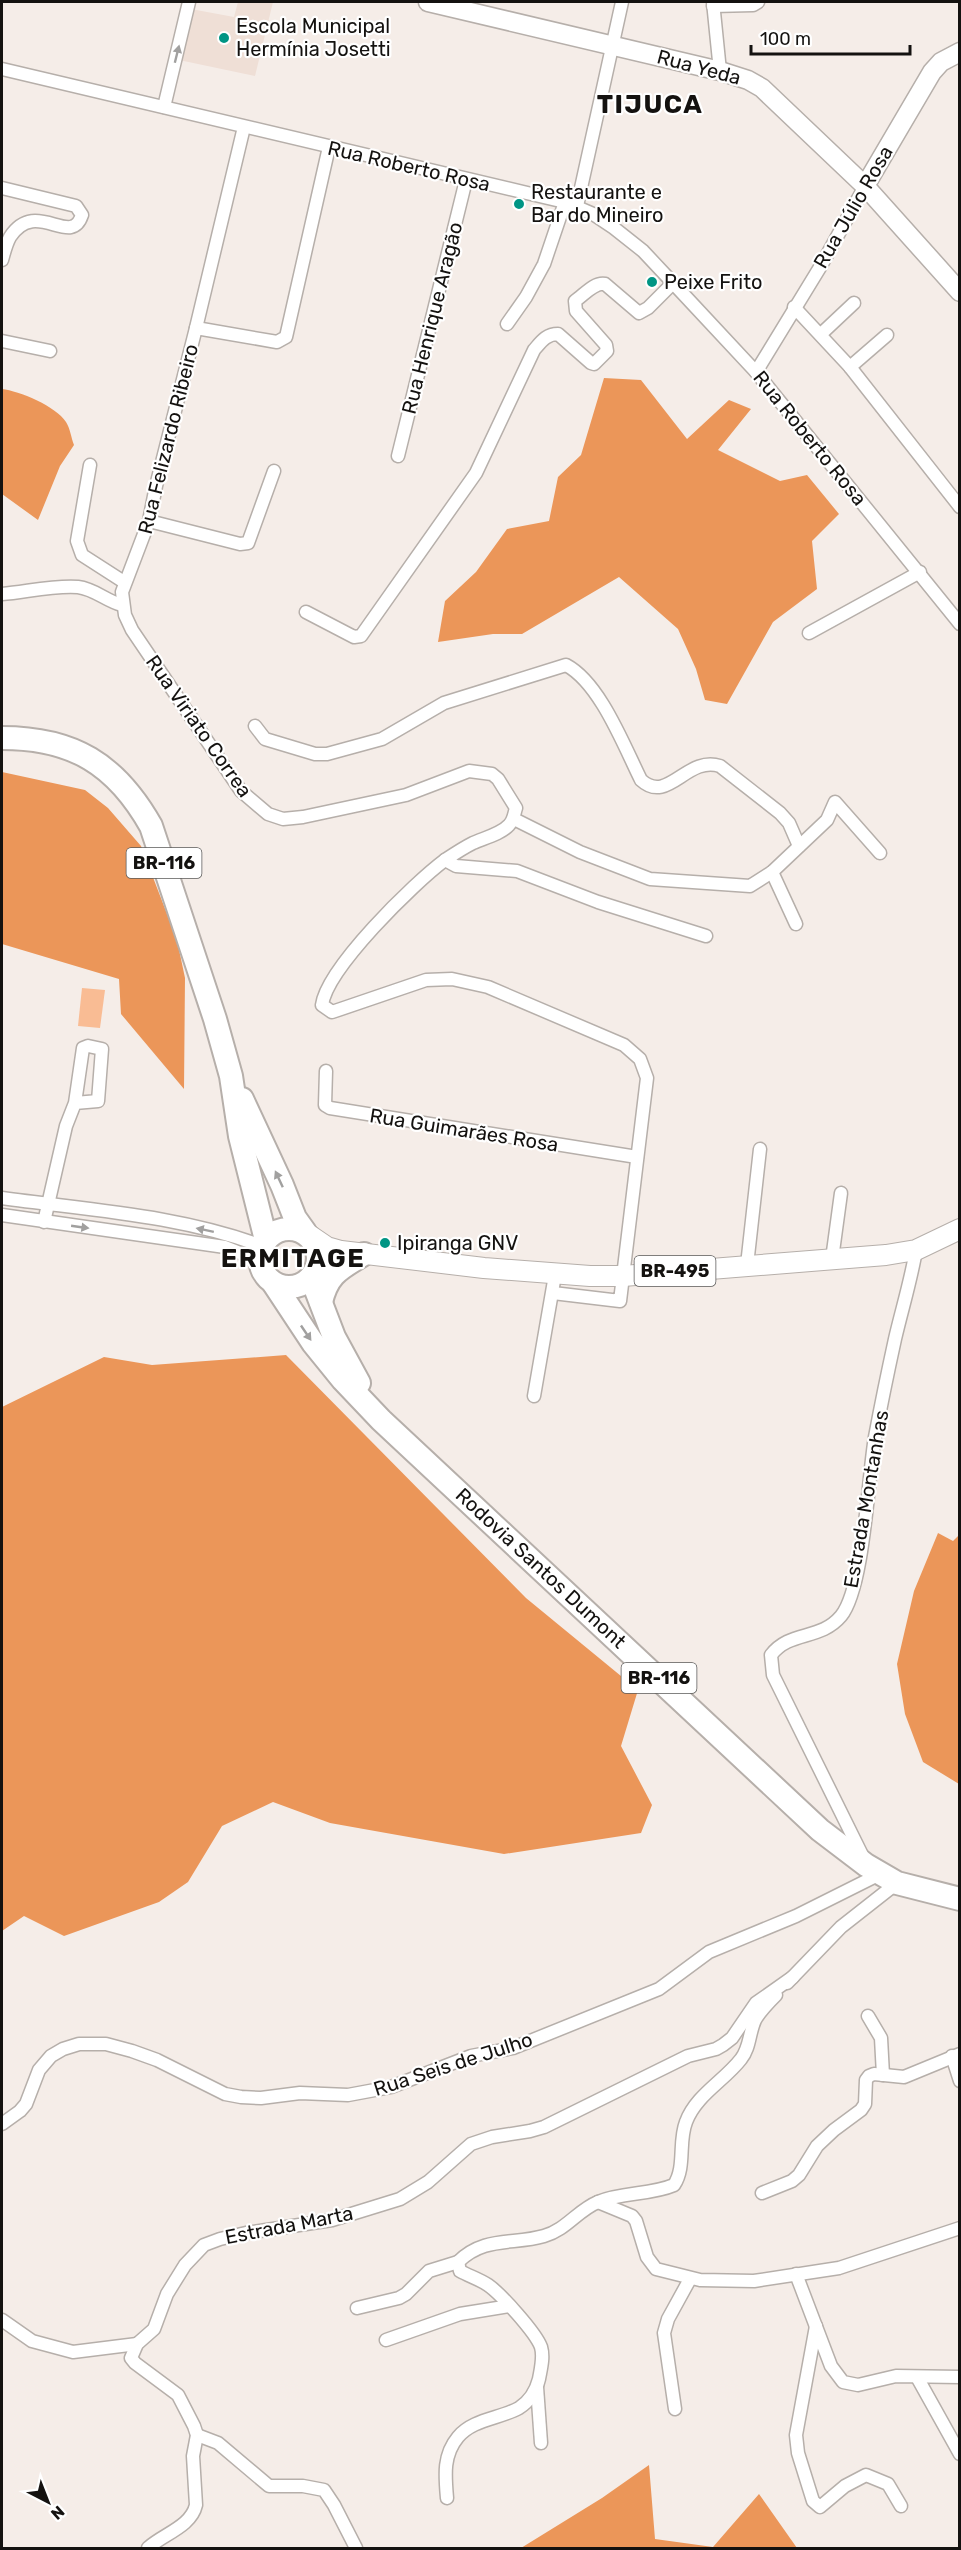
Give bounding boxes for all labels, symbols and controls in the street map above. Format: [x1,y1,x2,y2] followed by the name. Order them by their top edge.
[236,14,391,61] place label: Escola Municipal Hermínia Josetti
[751,18,910,56] scale bar
[760,28,811,50] text: 100 m
[217,31,231,45] marker: Escola Municipal Hermínia Josetti
[654,44,744,90] street label: Rua Yeda
[172,45,182,64] one-way arrow
[597,89,703,120] district label: TIJUCA
[325,136,493,196] street label: Rua Roberto Rosa
[808,141,898,273] street label: Rua Júlio Rosa
[531,180,664,227] place label: Restaurante e Bar do Mineiro
[512,197,526,211] marker: Restaurante e Bar do Mineiro
[397,220,467,416] street label: Rua Henrique Aragão
[664,270,762,294] place label: Peixe Frito
[645,275,659,289] marker: Peixe Frito
[133,341,203,537] street label: Rua Felizardo Ribeiro
[748,366,872,510] street label: Rua Roberto Rosa
[141,650,257,802] street label: Rua Viriato Correa
[126,848,201,878] road number: BR-116
[368,1103,560,1157] street label: Rua Guimarães Rosa
[275,1171,284,1188] one-way arrow
[71,1223,90,1232] one-way arrow
[196,1225,215,1234] one-way arrow
[397,1231,518,1255] place label: Ipiranga GNV
[378,1236,392,1250] marker: Ipiranga GNV
[221,1243,365,1274] district label: ERMITAGE
[634,1256,716,1286] road number: BR-495
[300,1324,312,1340] one-way arrow
[839,1408,893,1590] street label: Estrada Montanhas
[451,1483,631,1653] street label: Rodovia Santos Dumont
[622,1663,696,1693] road number: BR-116
[370,2027,536,2101] street label: Rua Seis de Julho
[223,2201,355,2249] street label: Estrada Marta
[18,2472,78,2532] north arrow
[47,2502,68,2524] text: N

